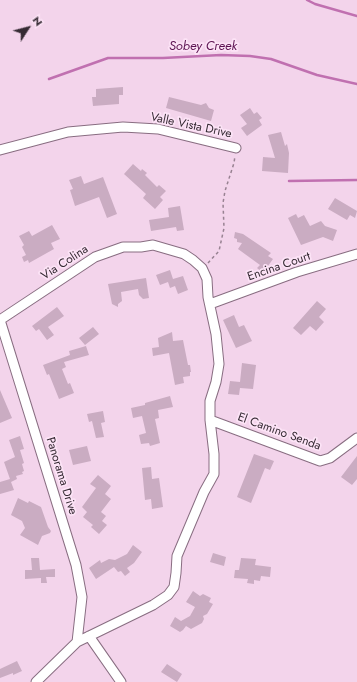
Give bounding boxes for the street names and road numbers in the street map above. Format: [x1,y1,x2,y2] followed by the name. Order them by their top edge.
[149,110,233,142] street label: Valle Vista Drive
[39,242,91,284] street label: Via Colina
[246,250,312,284] street label: Encina Court
[235,410,323,454] street label: El Camino Senda
[42,436,80,516] street label: Panorama Drive

